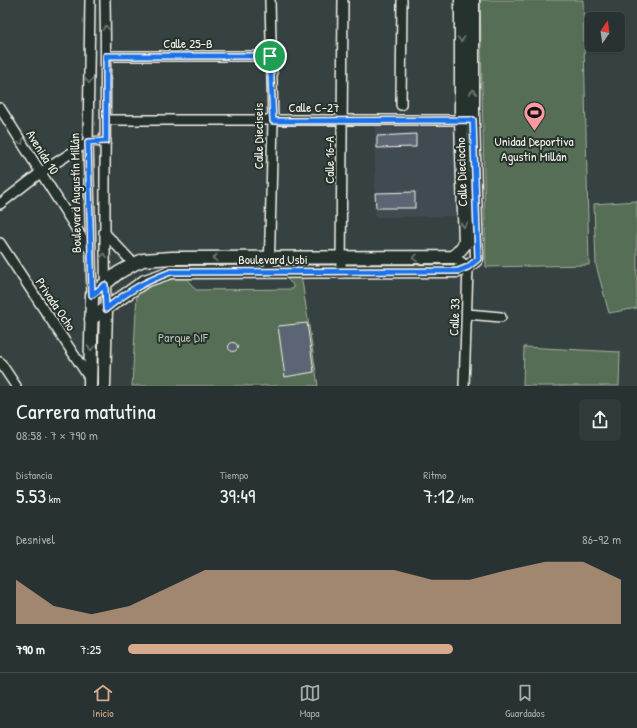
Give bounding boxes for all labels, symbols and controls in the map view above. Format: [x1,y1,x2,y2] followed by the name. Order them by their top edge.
[585,12,625,52] north arrow
[585,12,625,52] map controls
[101,25,110,31] one-way arrow
[163,34,213,52] street label: Calle 25-B
[457,36,465,42] one-way arrow
[253,39,287,73] pin
[259,45,281,67] icon: arrive
[85,78,93,84] one-way arrow
[469,89,477,95] one-way arrow
[289,98,339,116] street label: Calle C-27
[521,100,547,133] sports icon: Unidad Deportiva Agustín Millán
[249,103,267,169] street label: Calle Dieciseis
[22,126,64,178] street label: Avenida 10
[494,132,574,165] place label: Unidad Deportiva Agustín Millán
[65,133,85,253] street label: Boulevard Augustín Millán
[320,136,338,184] street label: Calle 16-A
[16,137,23,144] one-way arrow
[451,137,471,207] street label: Calle Dieciocho
[460,222,468,228] one-way arrow
[238,250,308,268] street label: Boulevard Usbi
[100,253,108,259] one-way arrow
[212,254,218,262] one-way arrow
[412,254,418,262] one-way arrow
[32,274,80,334] street label: Privada Ocho
[444,298,464,336] street label: Calle 33
[158,328,209,346] park label: Parque DIF
[86,345,95,351] one-way arrow
[16,396,156,426] text: Carrera matutina
[579,399,621,441] button: share
[16,426,98,444] text: 08:58 · 7 × 790 m
[16,468,52,482] text: Distancia
[220,468,248,482] text: Tiempo
[423,468,446,482] text: Ritmo
[16,482,46,509] text: 5.53
[220,482,255,509] text: 39:49
[423,482,455,509] text: 7:12
[46,492,61,506] text: km
[455,492,474,506] text: /km
[16,530,55,548] text: Desnivel
[582,530,621,548] text: 86–92 m
[16,640,45,658] text: 790 m
[80,640,101,658] text: 7:25
[92,682,114,720] tab: Inicio
[299,682,321,720] tab: Mapa
[505,682,545,720] tab: Guardados

